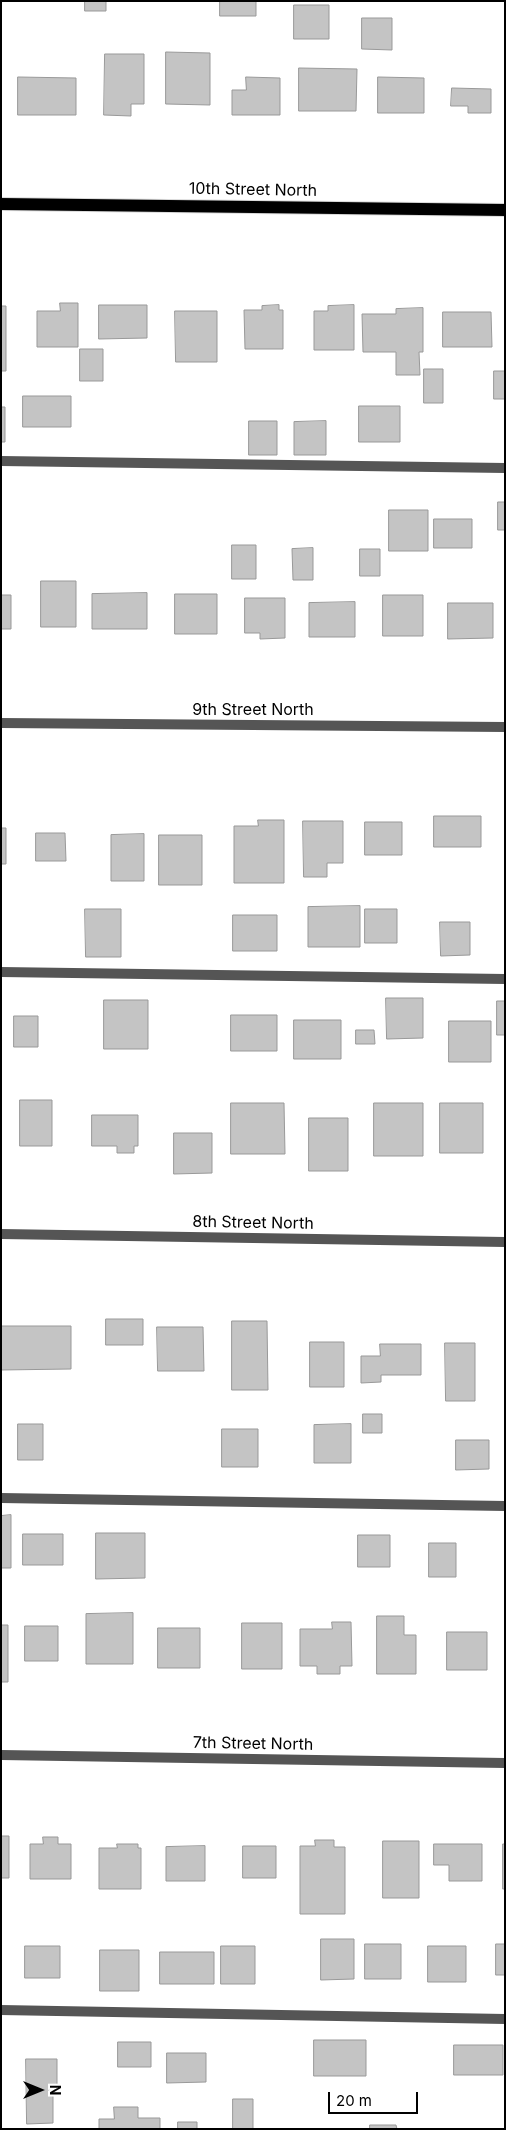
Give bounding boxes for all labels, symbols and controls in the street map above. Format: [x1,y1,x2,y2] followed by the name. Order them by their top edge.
[189,179,317,201] street label: 10th Street North
[192,700,314,720] street label: 9th Street North
[192,1212,314,1234] street label: 8th Street North
[193,1733,313,1755] street label: 7th Street North
[15,2065,65,2115] north arrow
[331,2082,421,2114] scale bar
[47,2085,64,2095] text: N
[336,2091,372,2110] text: 20 m

